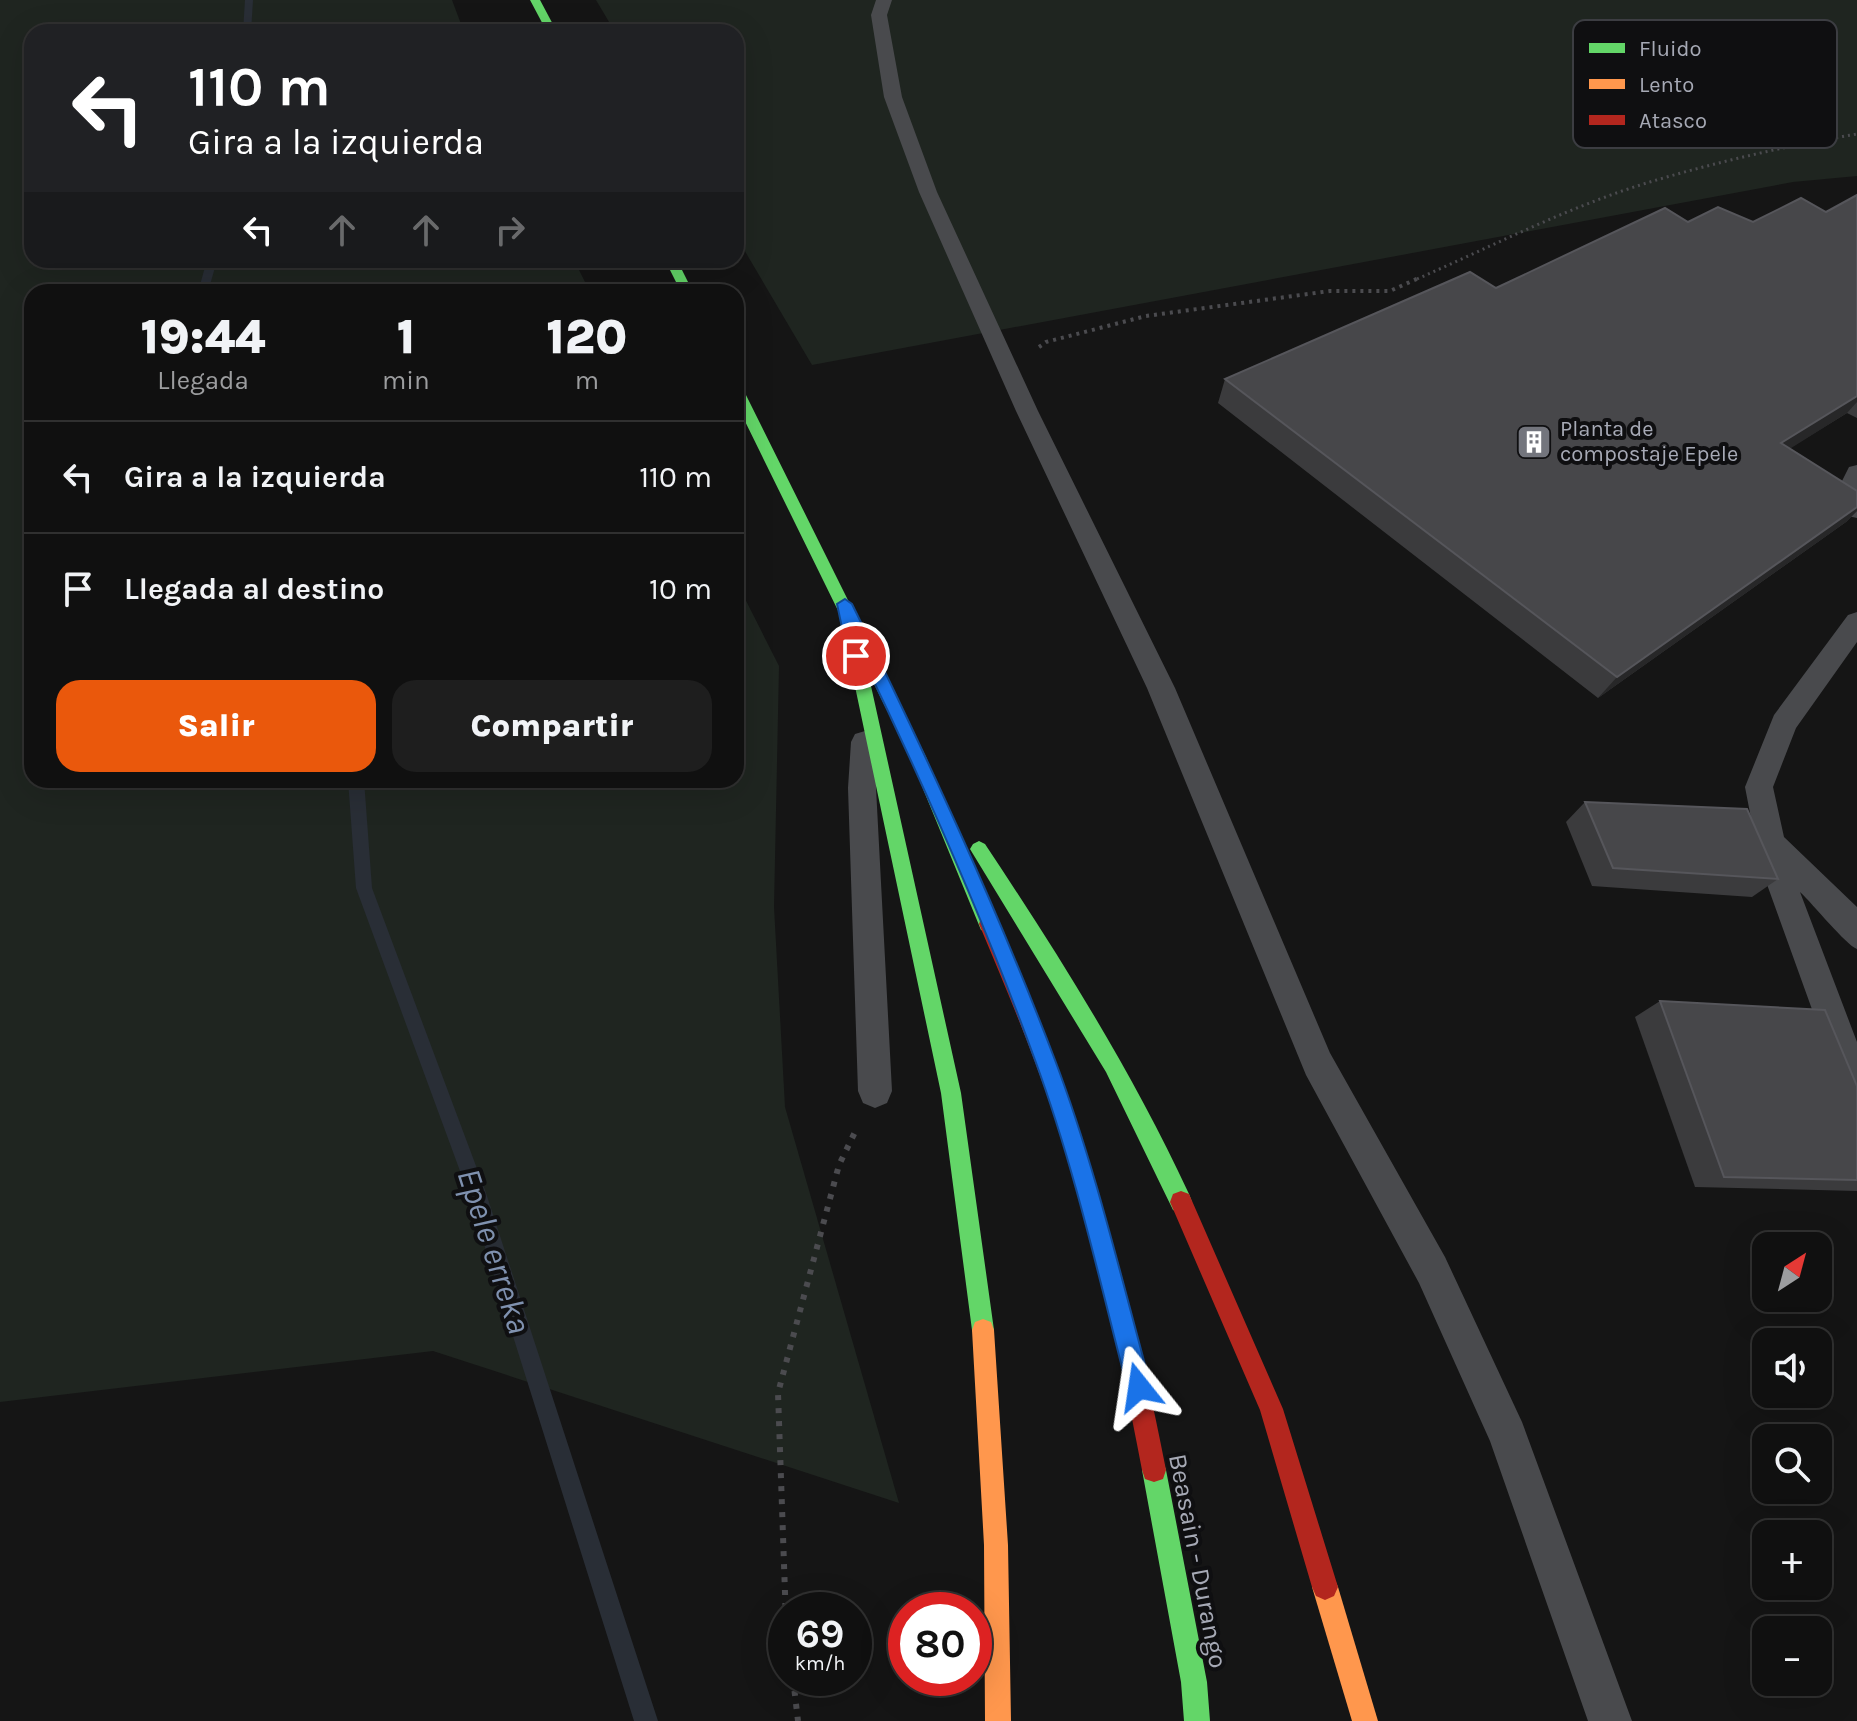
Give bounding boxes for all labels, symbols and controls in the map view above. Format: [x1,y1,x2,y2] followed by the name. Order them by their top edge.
[1573,20,1837,148] legend
[1639,36,1702,62] text: Fluido
[188,54,331,119] text: 110 m
[56,56,160,160] icon: left
[1639,72,1694,98] text: Lento
[1639,108,1707,134] text: Atasco
[188,121,484,163] text: Gira a la izquierda
[236,208,280,252] icon: left
[320,208,364,252] icon: ahead
[404,208,448,252] icon: ahead
[488,208,532,252] icon: right
[141,309,265,365] text: 19:44
[397,309,415,365] text: 1
[546,309,627,365] text: 120
[157,365,249,396] text: Llegada
[382,365,430,396] text: min
[575,365,599,396] text: m
[1560,416,1738,467] place label: Planta de compostaje Epele
[1515,423,1553,461] building icon: Planta de compostaje Epele
[56,455,100,499] icon: left
[124,459,386,495] text: Gira a la izquierda
[639,459,712,495] text: 110 m
[56,567,100,611] icon: arrive
[124,571,384,607] text: Llegada al destino
[649,571,712,607] text: 10 m
[822,622,890,690] pin
[834,634,878,678] icon: arrive
[56,680,376,772] button: Salir
[392,680,712,772] button: Compartir
[448,1163,540,1339] water label: Epele erreka
[1752,1232,1832,1312] north arrow
[1752,1232,1832,1696] map controls
[1752,1328,1832,1408] button: sound
[1097,1345,1181,1429] position arrow
[1752,1424,1832,1504] button: search
[1162,1451,1234,1671] street label: Beasain - Durango
[1752,1520,1832,1600] button: +
[888,1592,992,1696] speed limit sign: 80
[796,1610,844,1657] text: 69
[1752,1616,1832,1696] button: −
[795,1652,845,1675] text: km/h

